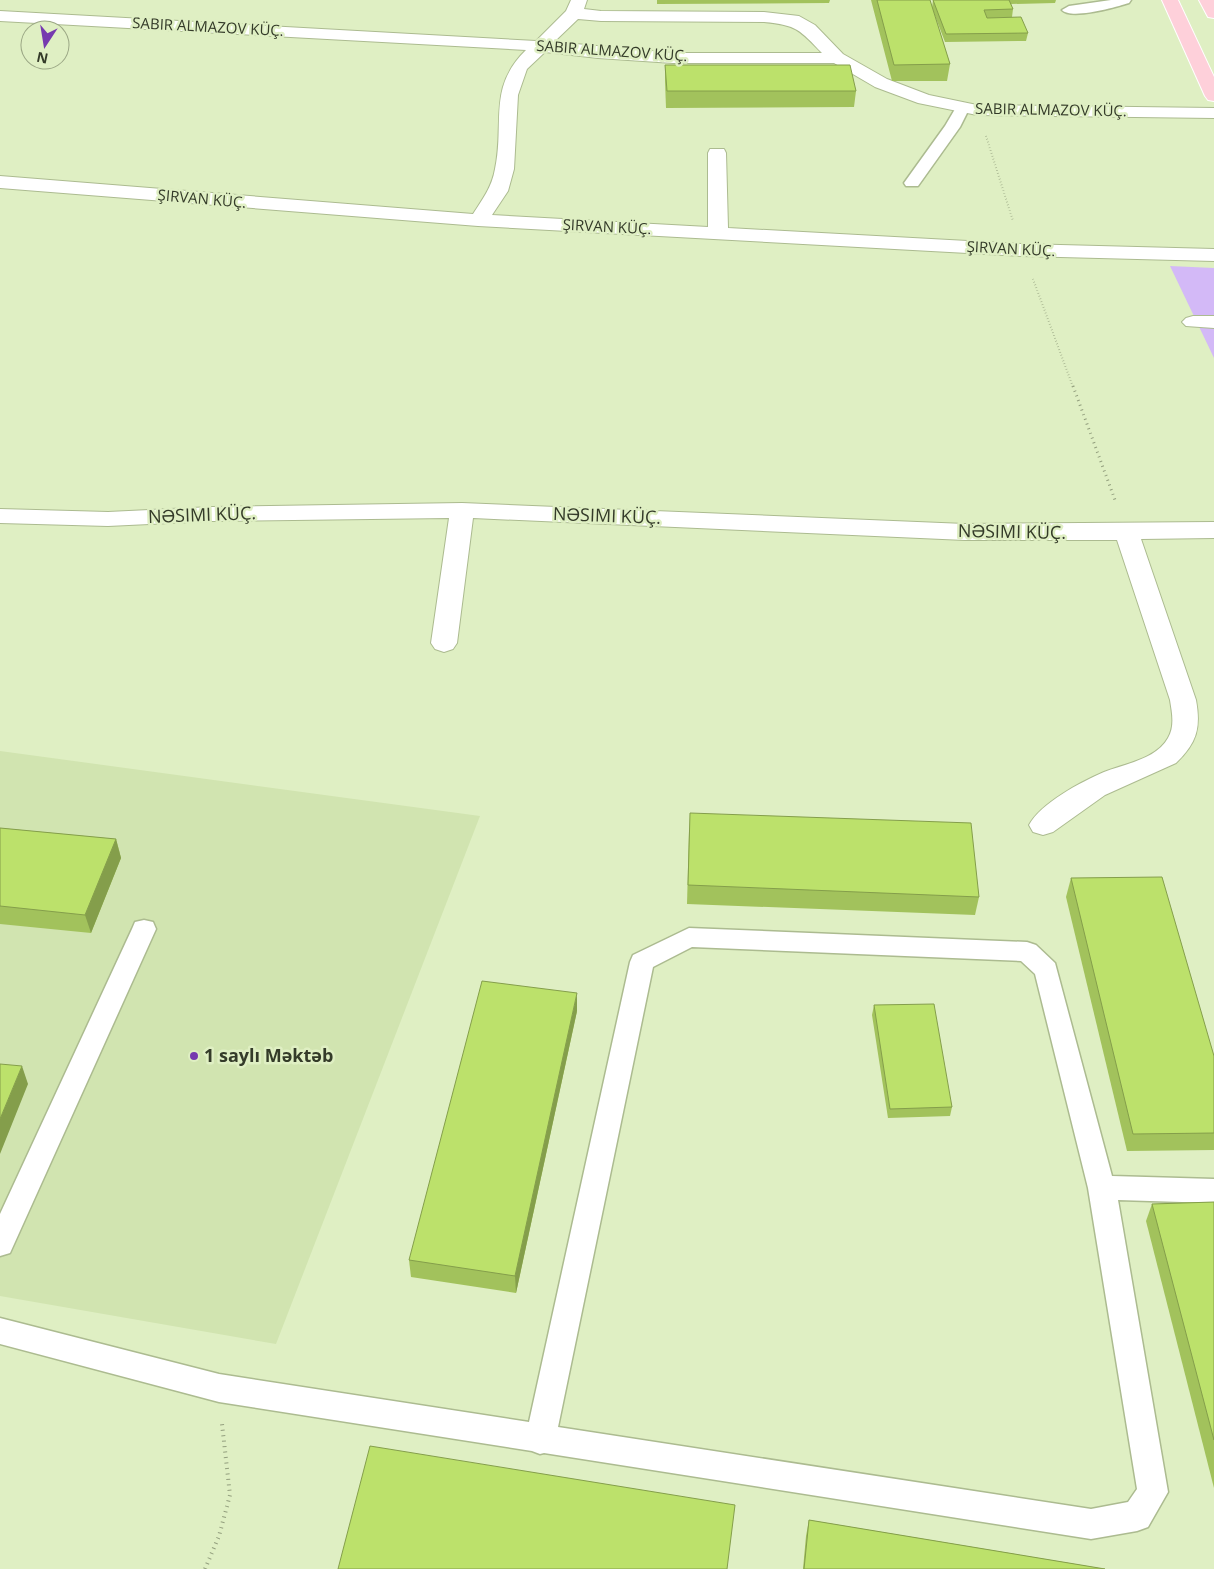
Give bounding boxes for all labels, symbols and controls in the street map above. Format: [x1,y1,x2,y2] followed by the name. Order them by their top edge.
[132,12,284,40] street label: SABIR ALMAZOV KÜÇ.
[20,20,70,70] north arrow
[536,35,688,65] street label: SABIR ALMAZOV KÜÇ.
[35,48,50,69] text: N
[975,98,1127,120] street label: SABIR ALMAZOV KÜÇ.
[157,184,247,212] street label: ŞIRVAN KÜÇ.
[562,214,652,238] street label: ŞIRVAN KÜÇ.
[966,236,1056,260] street label: ŞIRVAN KÜÇ.
[148,500,256,528] street label: NƏSIMI KÜÇ.
[553,501,661,529] street label: NƏSIMI KÜÇ.
[958,518,1066,544] street label: NƏSIMI KÜÇ.
[204,1043,333,1067] place label: 1 saylı Məktəb
[188,1050,200,1062] marker: 1 saylı Məktəb

